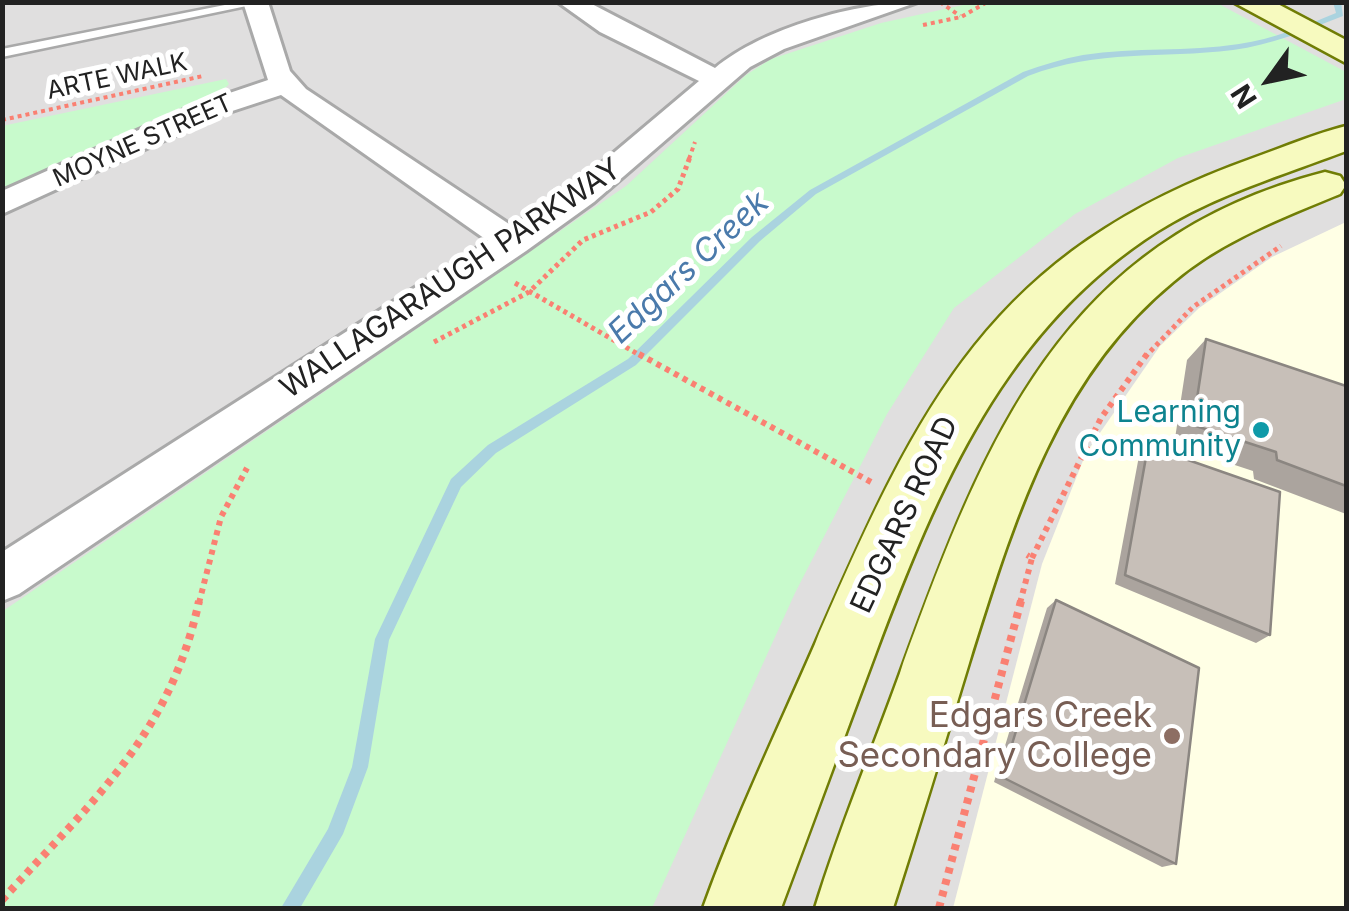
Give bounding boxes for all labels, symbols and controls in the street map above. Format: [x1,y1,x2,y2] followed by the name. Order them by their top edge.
[1219,30,1319,130] north arrow
[44,47,190,107] street label: ARTE WALK
[1224,78,1264,115] text: N
[49,88,237,194] street label: MOYNE STREET
[274,151,628,407] street label: WALLAGARAUGH PARKWAY
[601,184,777,352] water label: Edgars Creek
[1079,395,1241,466] place label: Learning Community
[844,411,966,619] street label: EDGARS ROAD
[1250,419,1272,441] marker: Learning Community
[837,695,1152,777] place label: Edgars Creek Secondary College
[1161,725,1183,747] marker: Edgars Creek Secondary College

